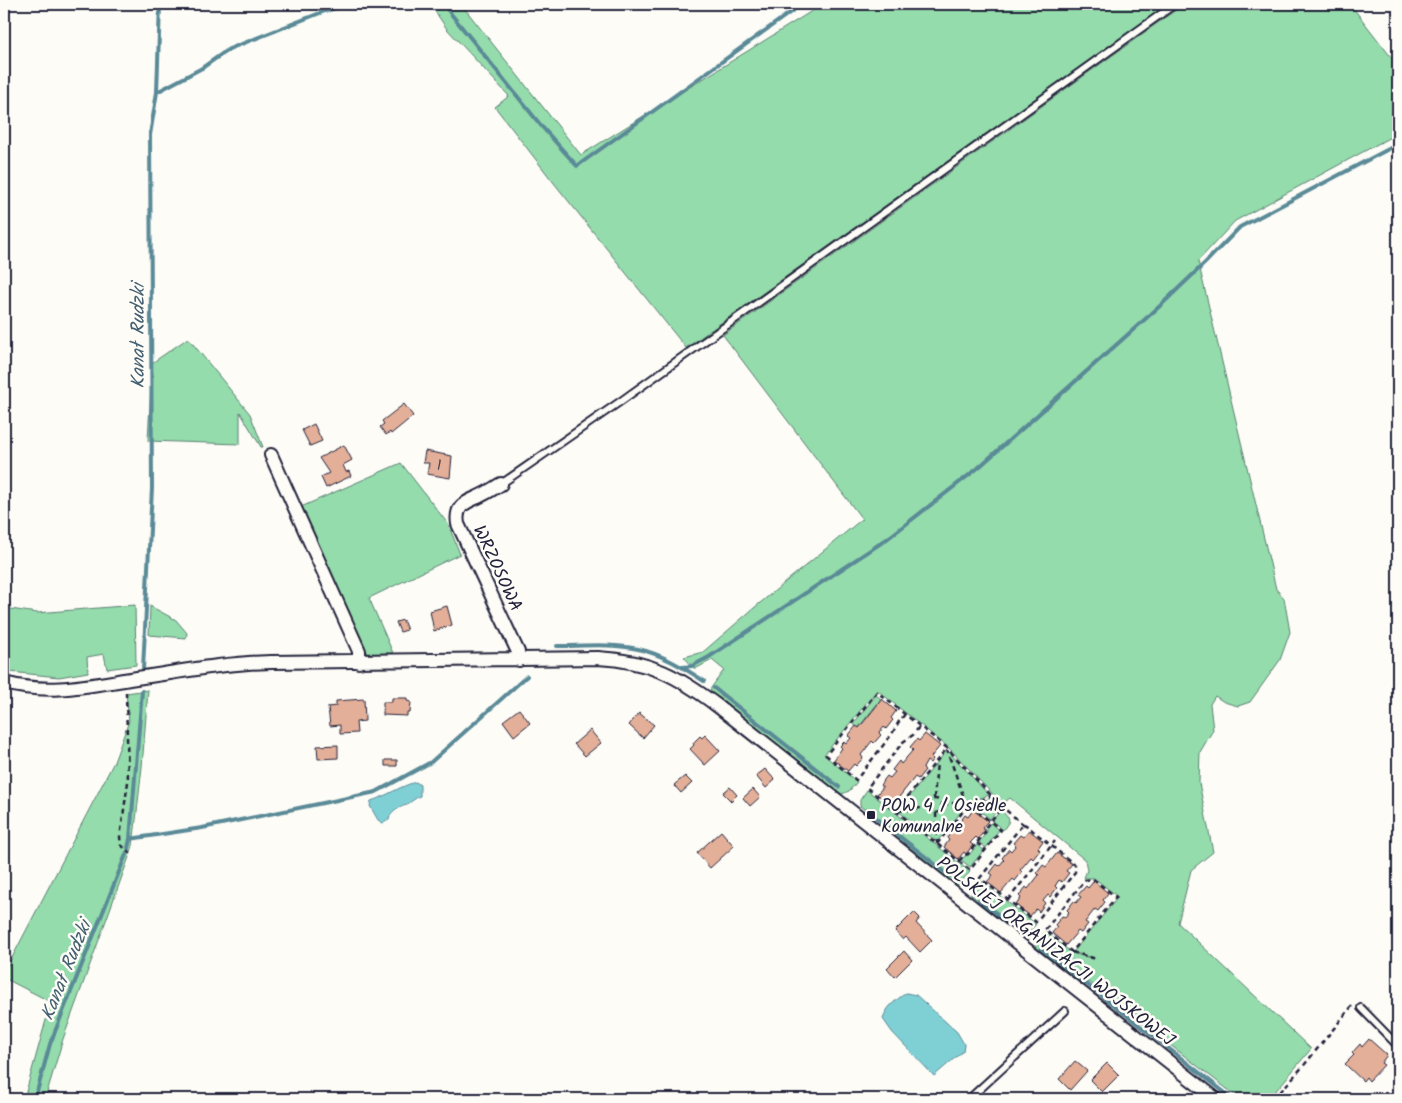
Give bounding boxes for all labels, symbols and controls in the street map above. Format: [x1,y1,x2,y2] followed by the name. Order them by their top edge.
[124,279,154,389] water label: Kanał Rudzki
[437,454,442,478] house number: 1
[464,521,529,617] street label: WRZOSOWA
[881,792,1006,842] place label: POW 4 / Osiedle Komunalne
[865,809,877,821] marker: POW 4 / Osiedle Komunalne
[930,850,1181,1055] street label: POLSKIEJ ORGANIZACJI WOJSKOWEJ
[33,912,102,1025] water label: Kanał Rudzki

